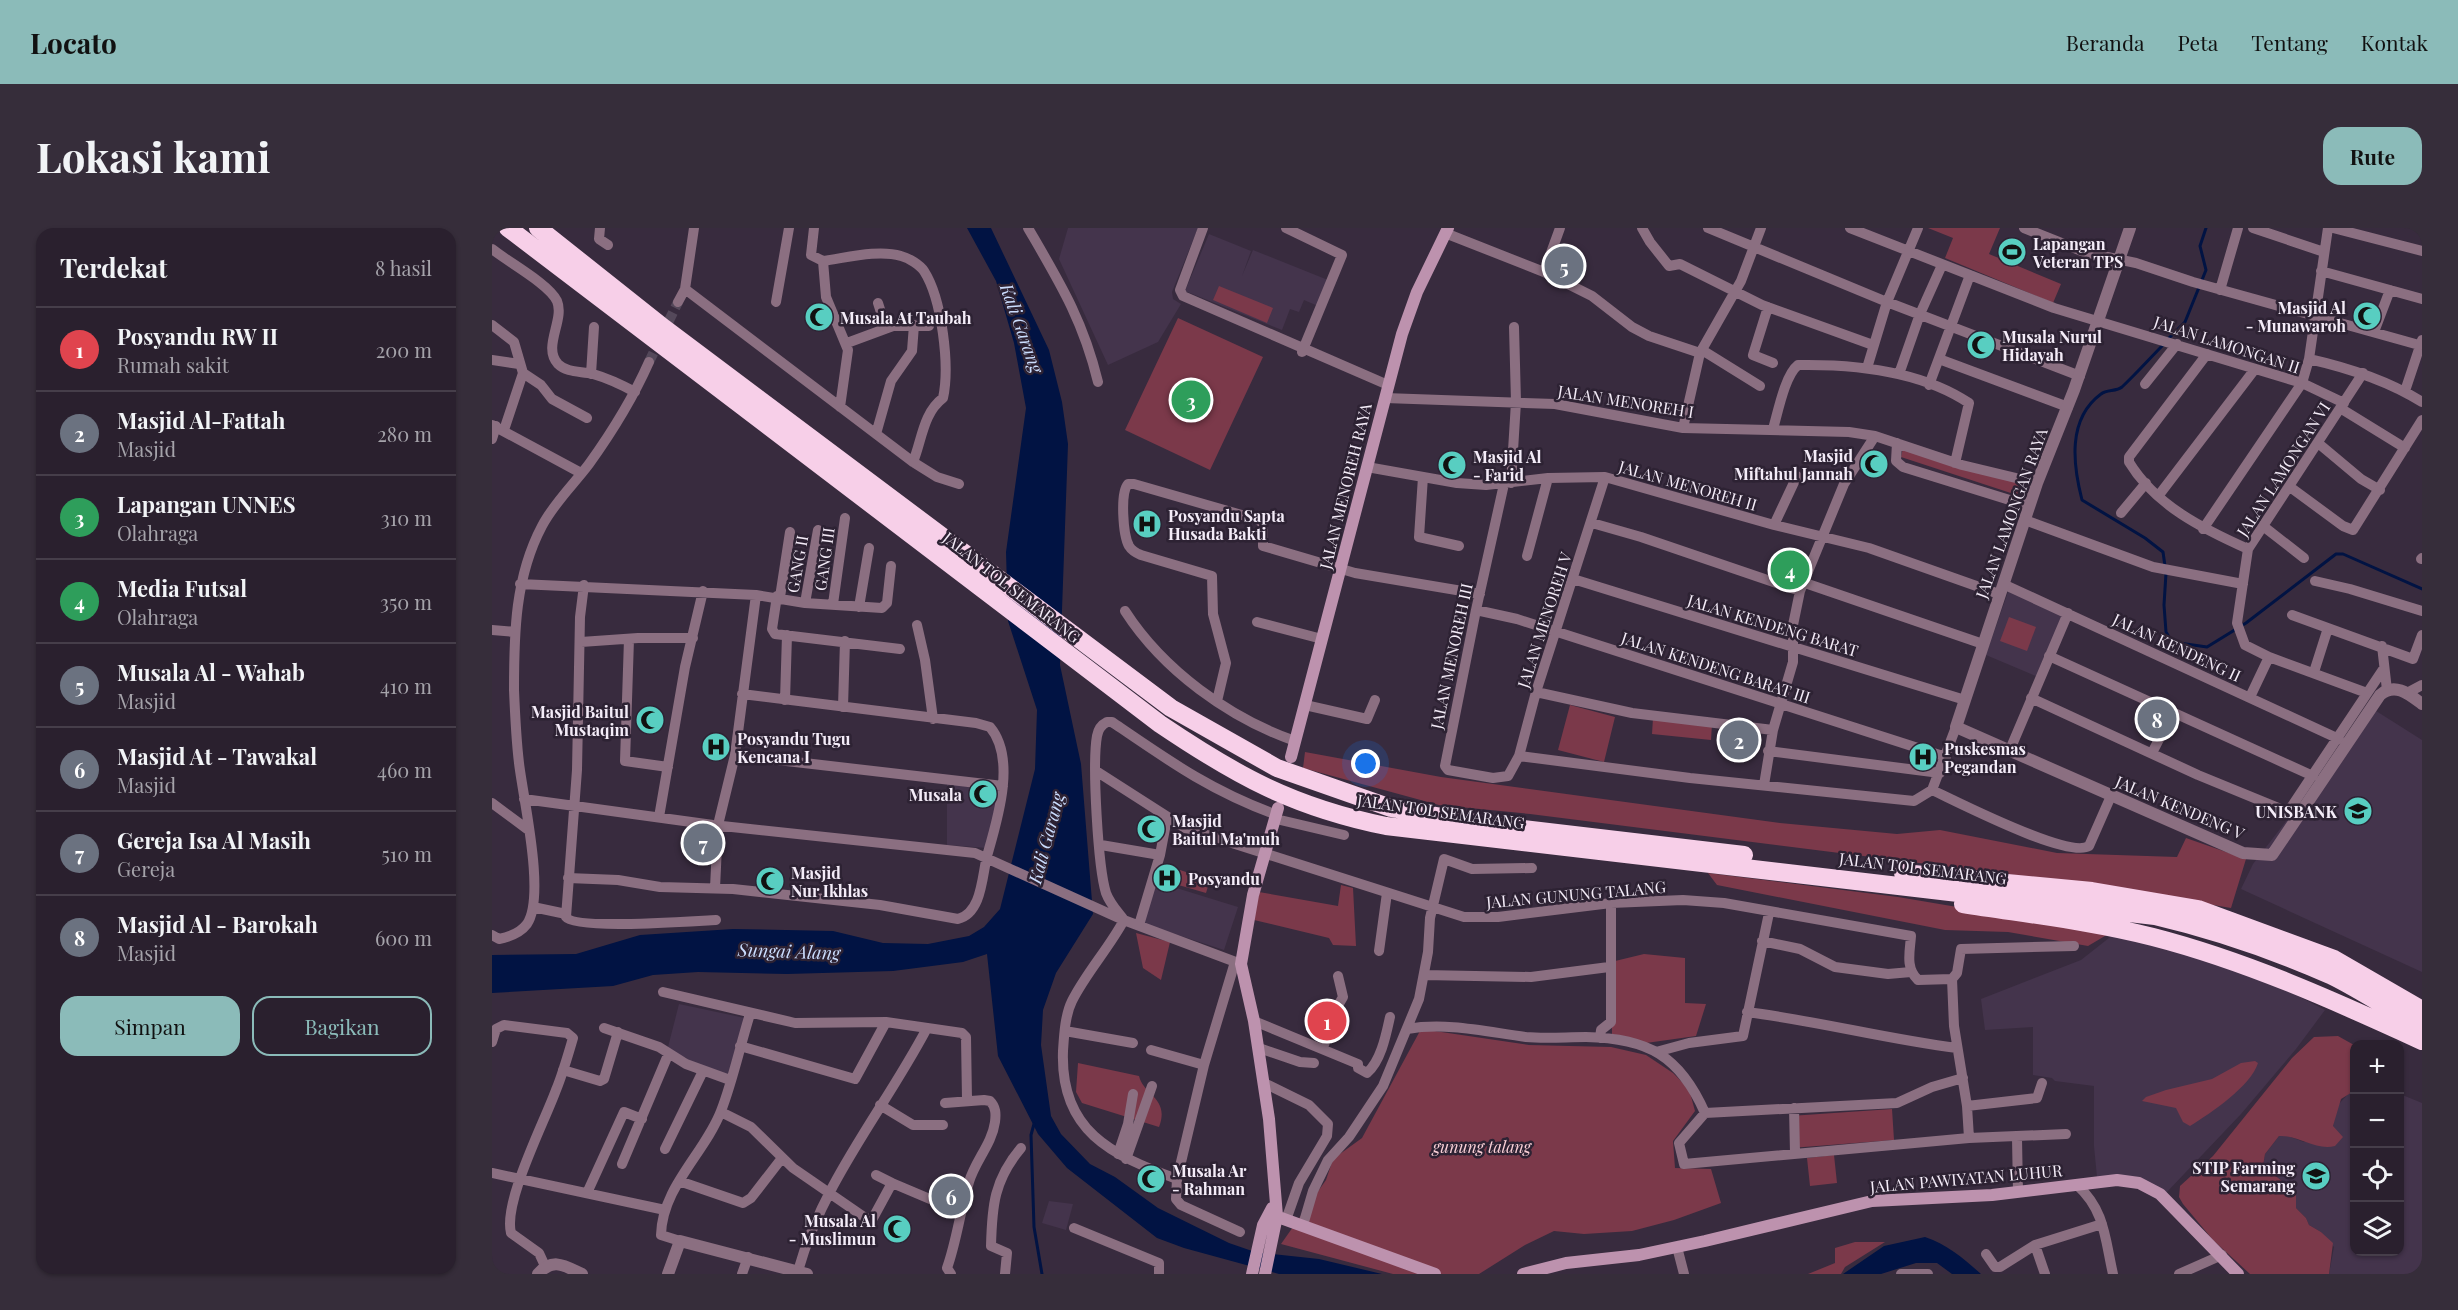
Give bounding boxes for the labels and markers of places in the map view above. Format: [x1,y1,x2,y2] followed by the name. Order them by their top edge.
[2032,233,2123,272] place label: Lapangan Veteran TPS
[1996,236,2028,268] sports icon: Lapangan Veteran TPS
[1544,243,1584,288] pin: 5
[2246,297,2346,336] place label: Masjid Al - Munawaroh
[2351,300,2383,332] mosque icon: Masjid Al - Munawaroh
[803,301,835,333] mosque icon: Musala At Taubah
[840,307,972,328] place label: Musala At Taubah
[2002,326,2102,365] place label: Musala Nurul Hidayah
[1965,329,1997,361] mosque icon: Musala Nurul Hidayah
[1172,378,1210,423] pin: 3
[1734,445,1853,484] place label: Masjid Miftahul Jannah
[1473,446,1542,485] place label: Masjid Al - Farid
[1858,448,1890,480] mosque icon: Masjid Miftahul Jannah
[1436,449,1468,481] mosque icon: Masjid Al - Farid
[1168,505,1286,544] place label: Posyandu Sapta Husada Bakti
[1131,508,1163,540] hospital icon: Posyandu Sapta Husada Bakti
[1770,548,1810,592] pin: 4
[2138,696,2176,742] pin: 8
[531,701,630,740] place label: Masjid Baitul Mustaqim
[634,704,666,736] mosque icon: Masjid Baitul Mustaqim
[1720,718,1758,762] pin: 2
[737,728,851,767] place label: Posyandu Tugu Kencana I
[700,731,732,763] hospital icon: Posyandu Tugu Kencana I
[1944,738,2026,777] place label: Puskesmas Pegandan
[1907,741,1939,773] hospital icon: Puskesmas Pegandan
[967,778,999,810] mosque icon: Musala
[909,784,963,805] place label: Musala
[2342,795,2374,827] school or university icon: UNISBANK
[2255,801,2338,822] place label: UNISBANK
[1172,810,1280,849] place label: Masjid Baitul Ma'muh
[1135,813,1167,845] mosque icon: Masjid Baitul Ma'muh
[684,820,722,866] pin: 7
[791,862,868,901] place label: Masjid Nur Ikhlas
[1151,862,1183,894] hospital icon: Posyandu
[754,865,786,897] mosque icon: Masjid Nur Ikhlas
[1188,868,1260,889] place label: Posyandu
[1308,998,1346,1044] pin: 1
[2192,1157,2295,1196] place label: STIP Farming Semarang
[1172,1160,1247,1199] place label: Musala Ar - Rahman
[2300,1160,2332,1192] school or university icon: STIP Farming Semarang
[1135,1163,1167,1195] mosque icon: Musala Ar - Rahman
[932,1174,970,1218] pin: 6
[789,1210,876,1249] place label: Musala Al - Muslimun
[881,1213,913,1245] mosque icon: Musala Al - Muslimun

